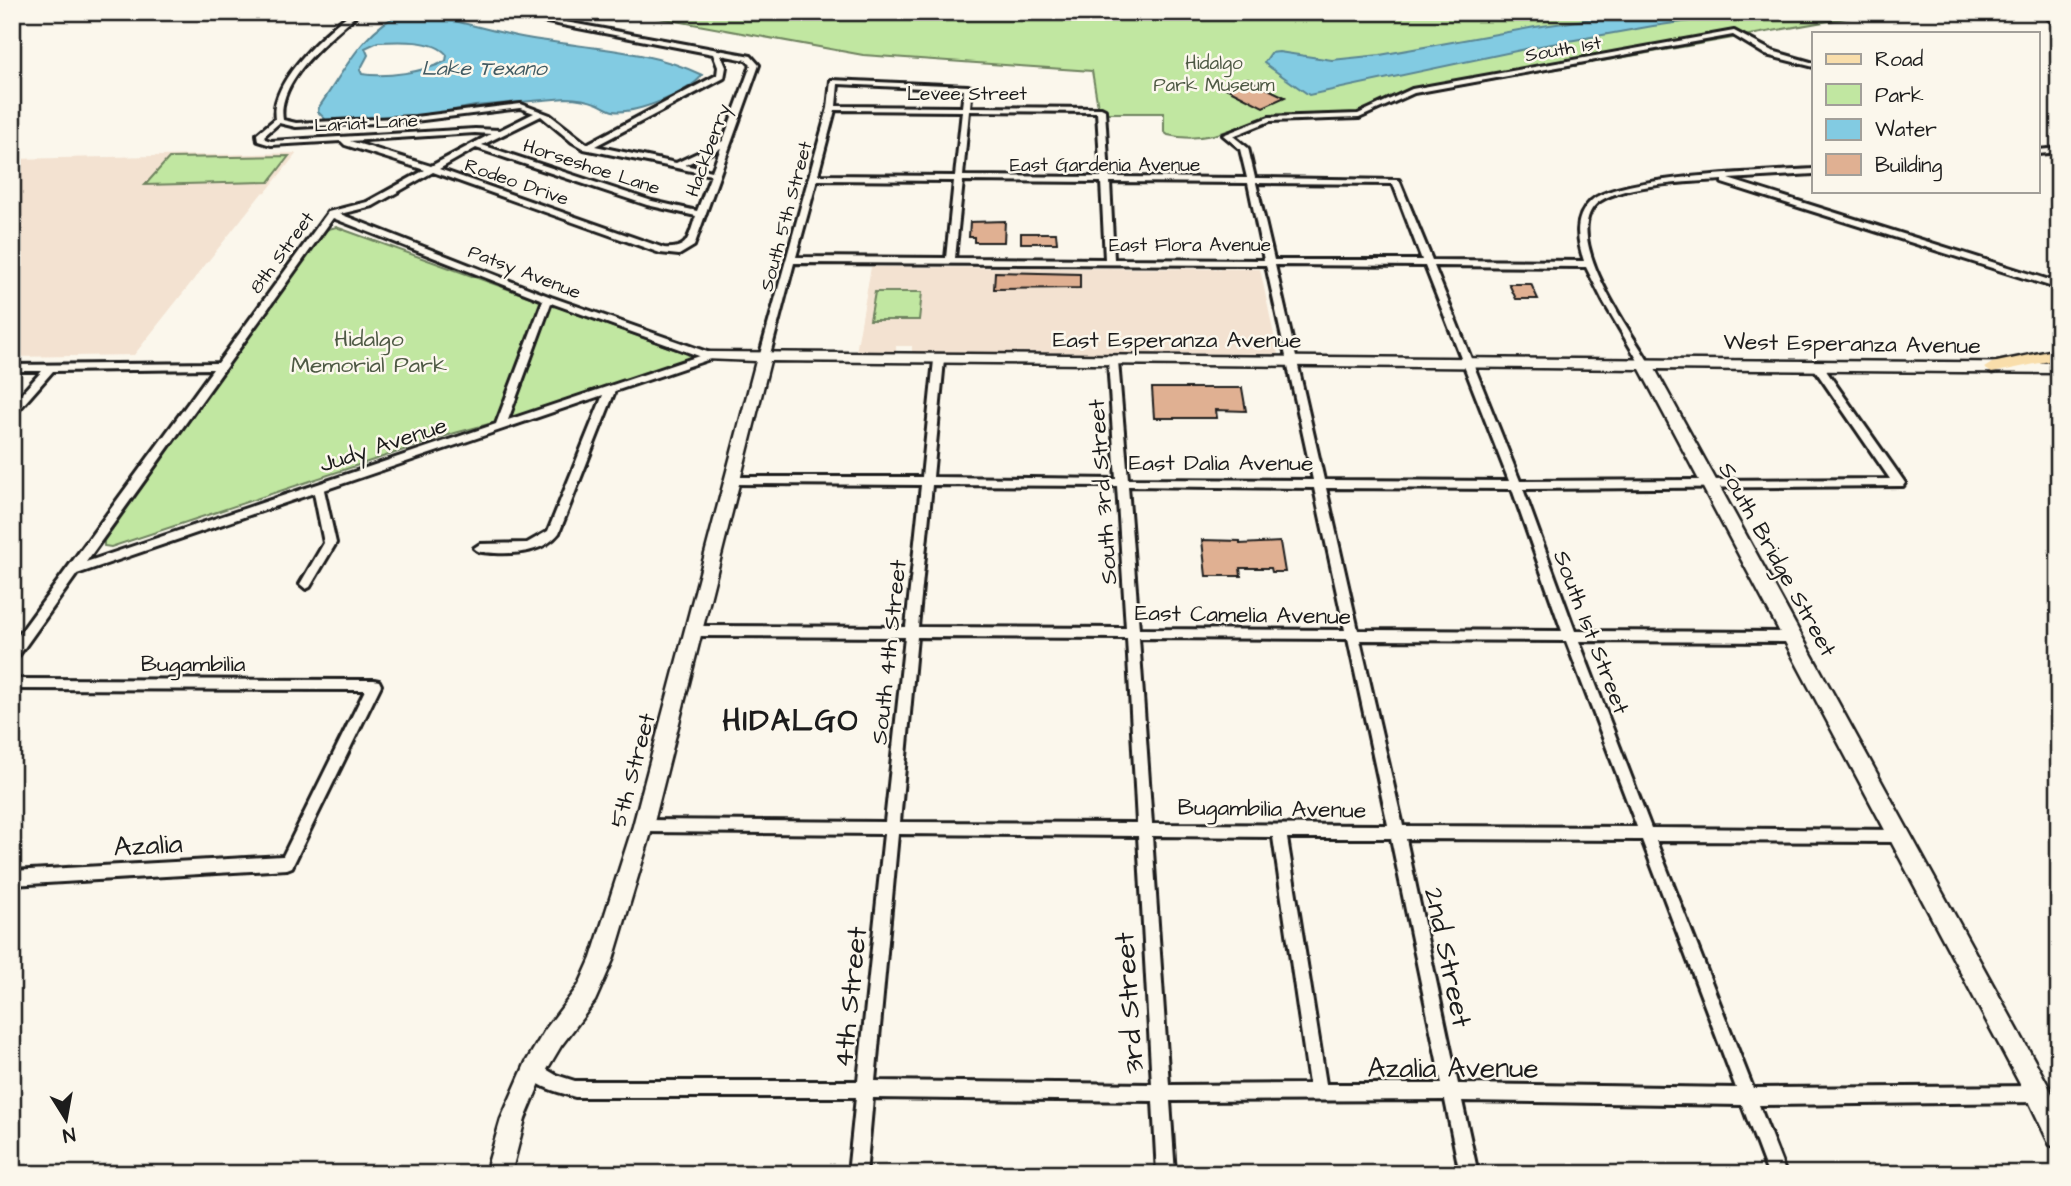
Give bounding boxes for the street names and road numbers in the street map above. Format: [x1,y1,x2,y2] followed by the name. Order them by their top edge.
[1523,29,1604,69] street label: South 1st
[907,81,1027,108] street label: Levee Street
[679,100,739,201] street label: Hackberry
[314,107,419,140] street label: Lariat Lane
[520,133,664,202] street label: Horseshoe Lane
[753,138,819,294] street label: South 5th Street
[461,152,572,213] street label: Rodeo Drive
[1010,152,1200,179] street label: East Gardenia Avenue
[243,206,321,300] street label: 8th Street
[1109,232,1271,259] street label: East Flora Avenue
[464,239,585,307] street label: Patsy Avenue
[1053,324,1301,356] street label: East Esperanza Avenue
[1723,326,1981,362] street label: West Esperanza Avenue
[1081,398,1125,586] street label: South 3rd Street
[315,409,451,482] street label: Judy Avenue
[1129,447,1313,479] street label: East Dalia Avenue
[1709,456,1844,664] street label: South Bridge Street
[1545,546,1637,720] street label: South 1st Street
[863,557,915,746] street label: South 4th Street
[1135,597,1351,633] street label: East Camelia Avenue
[141,648,246,681] street label: Bugambilia
[602,709,664,831] street label: 5th Street
[1177,791,1367,828] street label: Bugambilia Avenue
[113,824,184,867] street label: Azalia
[1414,884,1482,1031] street label: 2nd Street
[824,924,877,1070] street label: 4th Street
[1105,930,1154,1075] street label: 3rd Street
[1367,1049,1539,1088] street label: Azalia Avenue

